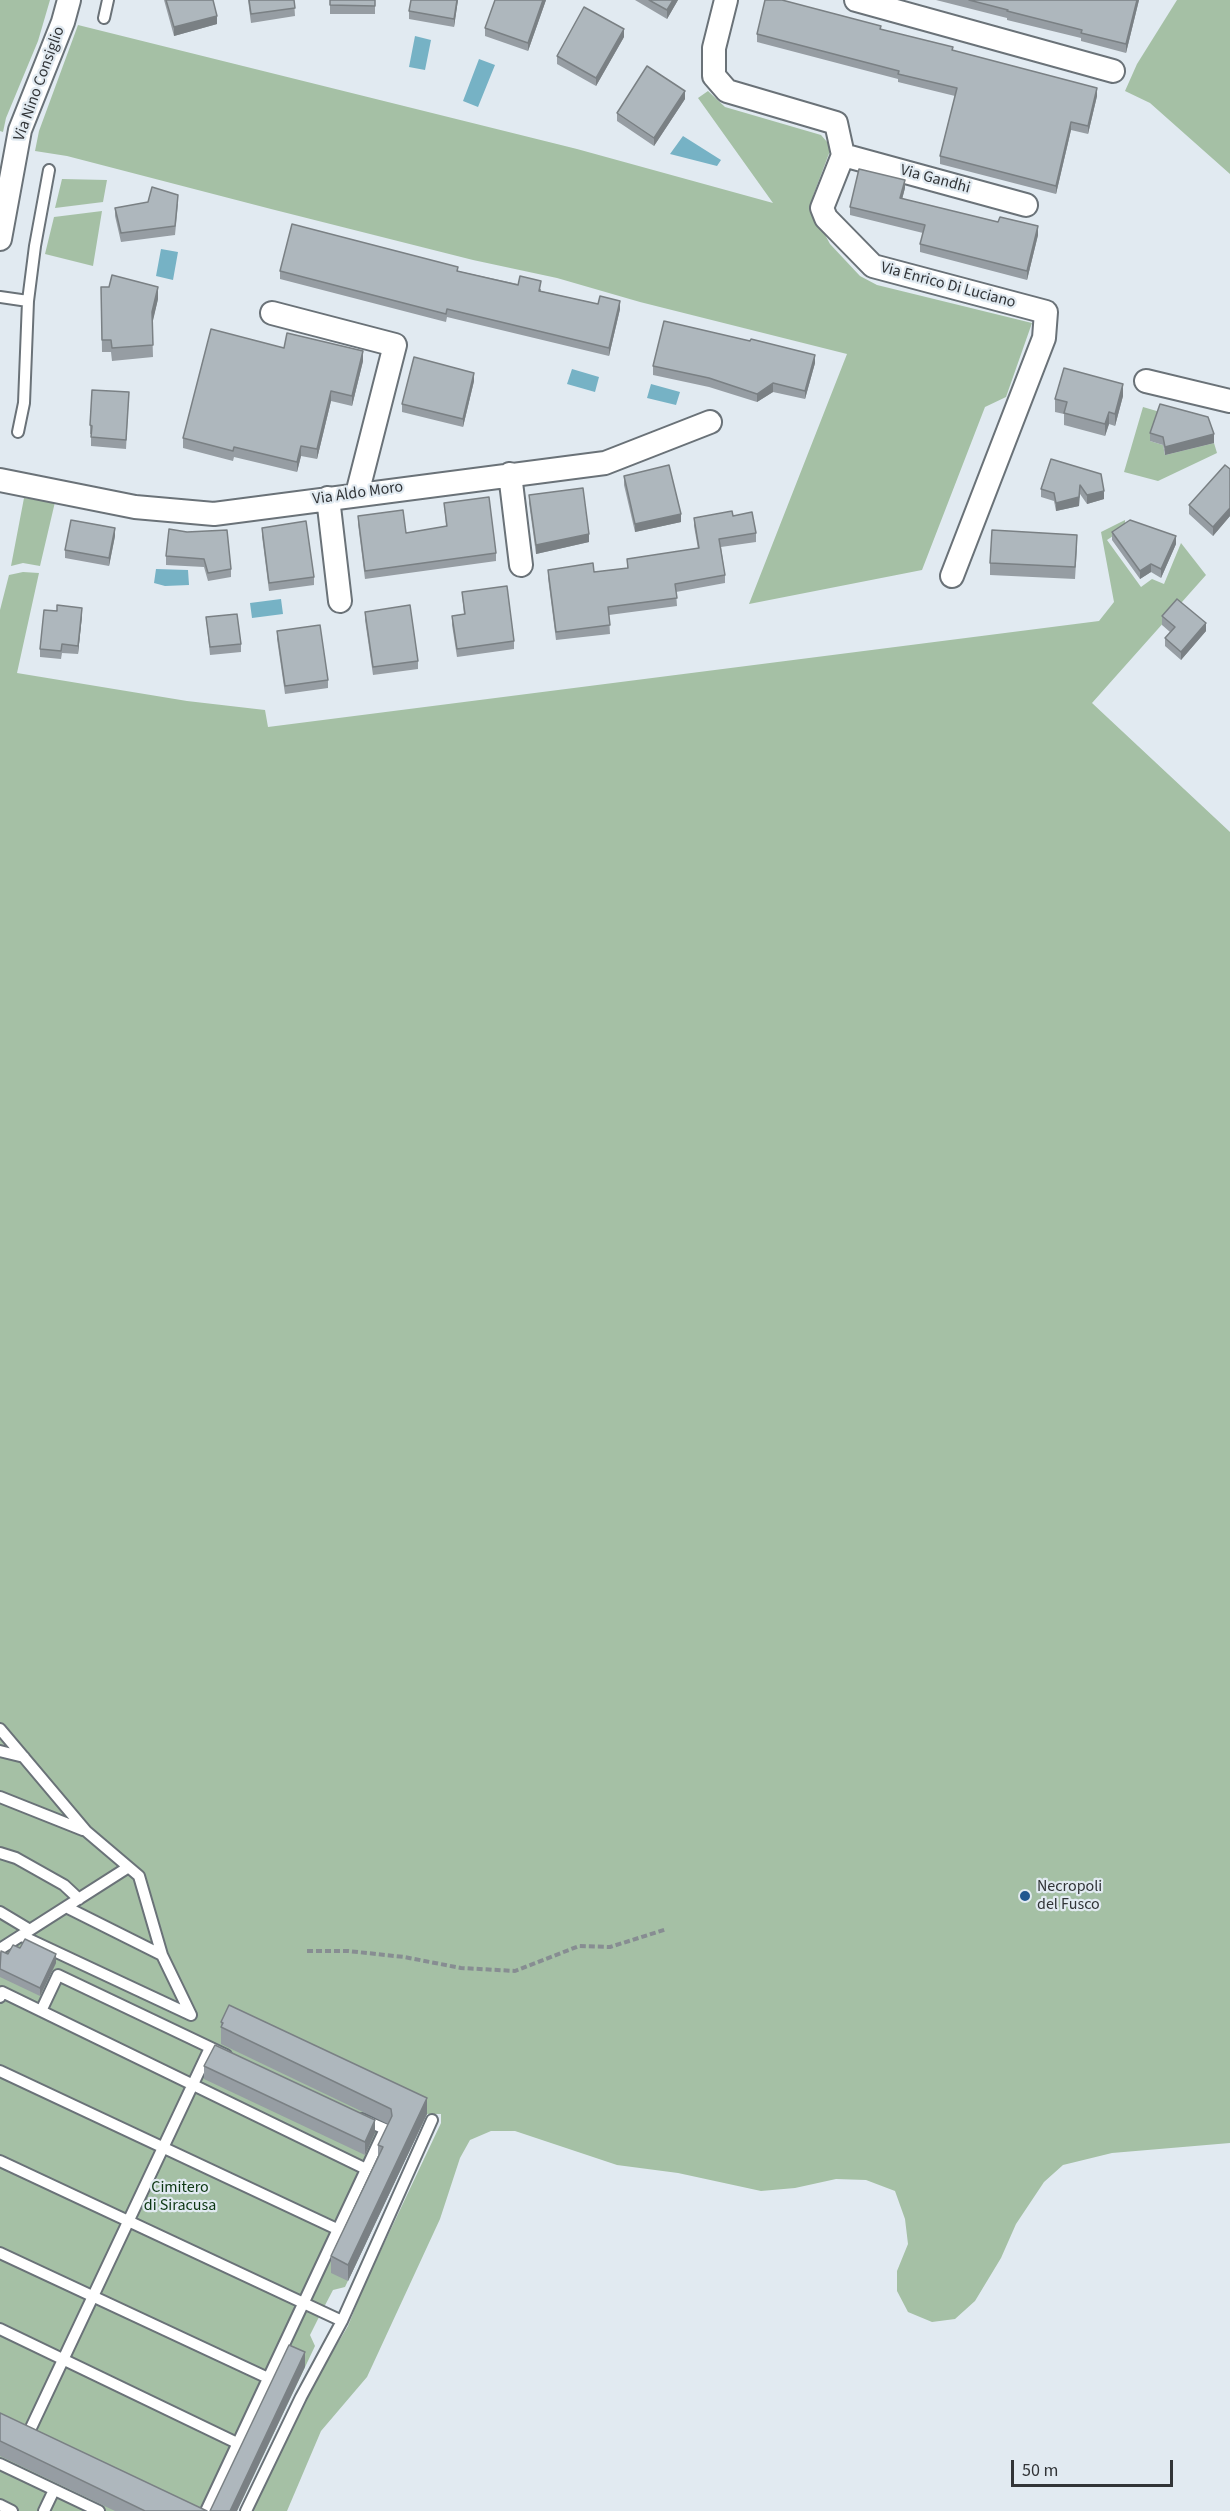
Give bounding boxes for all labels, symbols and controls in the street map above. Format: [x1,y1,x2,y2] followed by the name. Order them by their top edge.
[10,24,70,144] street label: Via Nino Consiglio
[898,161,972,199] street label: Via Gandhi
[878,259,1018,313] street label: Via Enrico Di Luciano
[311,478,405,510] street label: Via Aldo Moro
[1037,1877,1102,1915] place label: Necropoli del Fusco
[1018,1889,1032,1903] marker: Necropoli del Fusco
[144,2178,216,2216] park label: Cimitero di Siracusa
[1014,2448,1176,2486] scale bar
[1022,2458,1058,2483] text: 50 m

